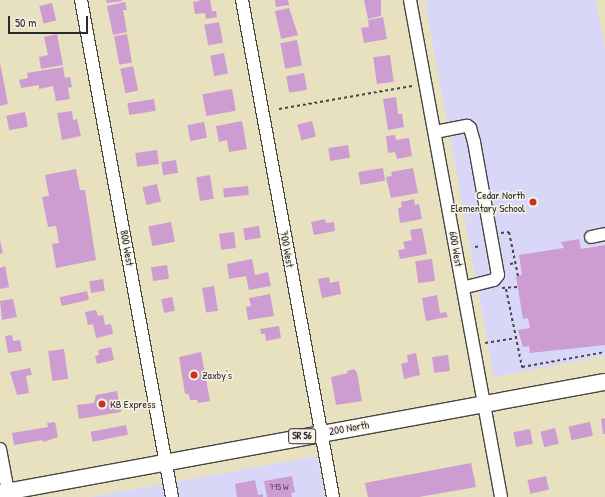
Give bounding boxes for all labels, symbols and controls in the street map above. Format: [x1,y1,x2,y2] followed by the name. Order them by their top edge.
[10,8,90,34] scale bar
[15,14,36,31] text: 50 m
[451,189,525,215] place label: Cedar North Elementary School
[528,197,538,207] marker: Cedar North Elementary School
[117,229,137,267] street label: 800 West
[277,230,297,268] street label: 700 West
[446,230,466,268] street label: 600 West
[202,368,232,382] place label: Zaxby's
[189,370,199,380] marker: Zaxby's
[110,397,155,411] place label: KB Express
[97,399,107,409] marker: KB Express
[328,418,370,438] street label: 200 North
[288,428,316,444] road number: SR 56
[269,482,289,492] house number: 715 W

